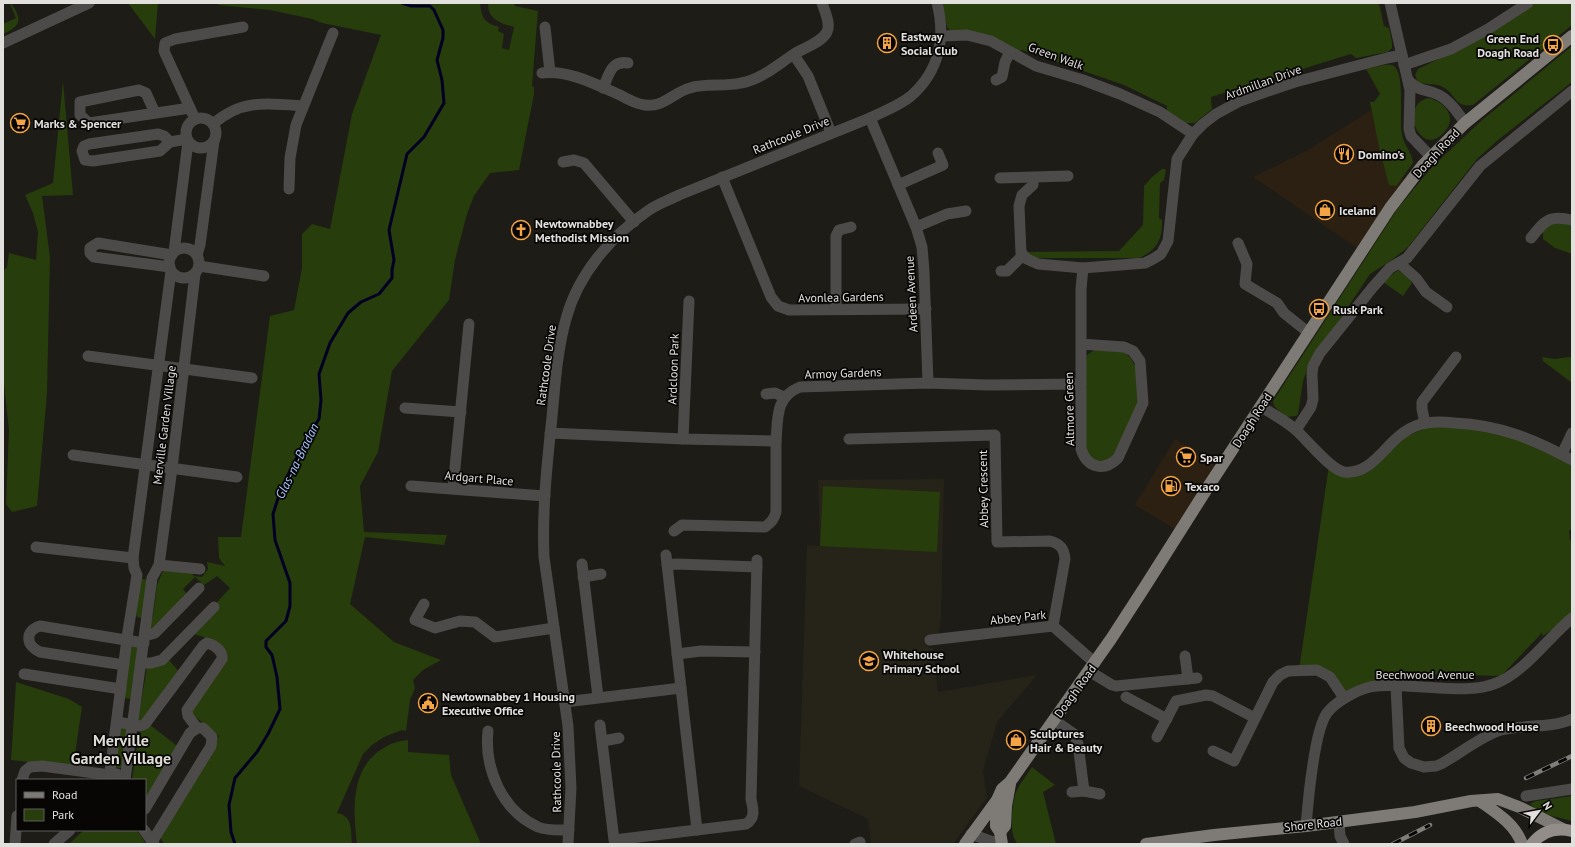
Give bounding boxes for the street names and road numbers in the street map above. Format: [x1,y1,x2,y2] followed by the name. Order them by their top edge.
[1026,39,1086,73] street label: Green Walk
[1223,61,1303,103] street label: Ardmillan Drive
[750,113,832,157] street label: Rathcoole Drive
[1409,125,1463,181] street label: Doagh Road
[902,255,920,333] street label: Ardeen Avenue
[798,289,884,305] street label: Avonlea Gardens
[533,324,559,406] street label: Rathcoole Drive
[664,333,682,405] street label: Ardcloon Park
[804,364,882,382] street label: Armoy Gardens
[149,365,179,485] street label: Merville Garden Village
[1061,372,1077,446] street label: Altmore Green
[1229,390,1275,450] street label: Doagh Road
[975,450,991,528] street label: Abbey Crescent
[444,468,514,488] street label: Ardgart Place
[989,607,1047,627] street label: Abbey Park
[1051,662,1099,720] street label: Doagh Road
[1375,667,1475,682] street label: Beechwood Avenue
[548,731,564,813] street label: Rathcoole Drive
[1283,814,1343,834] street label: Shore Road

